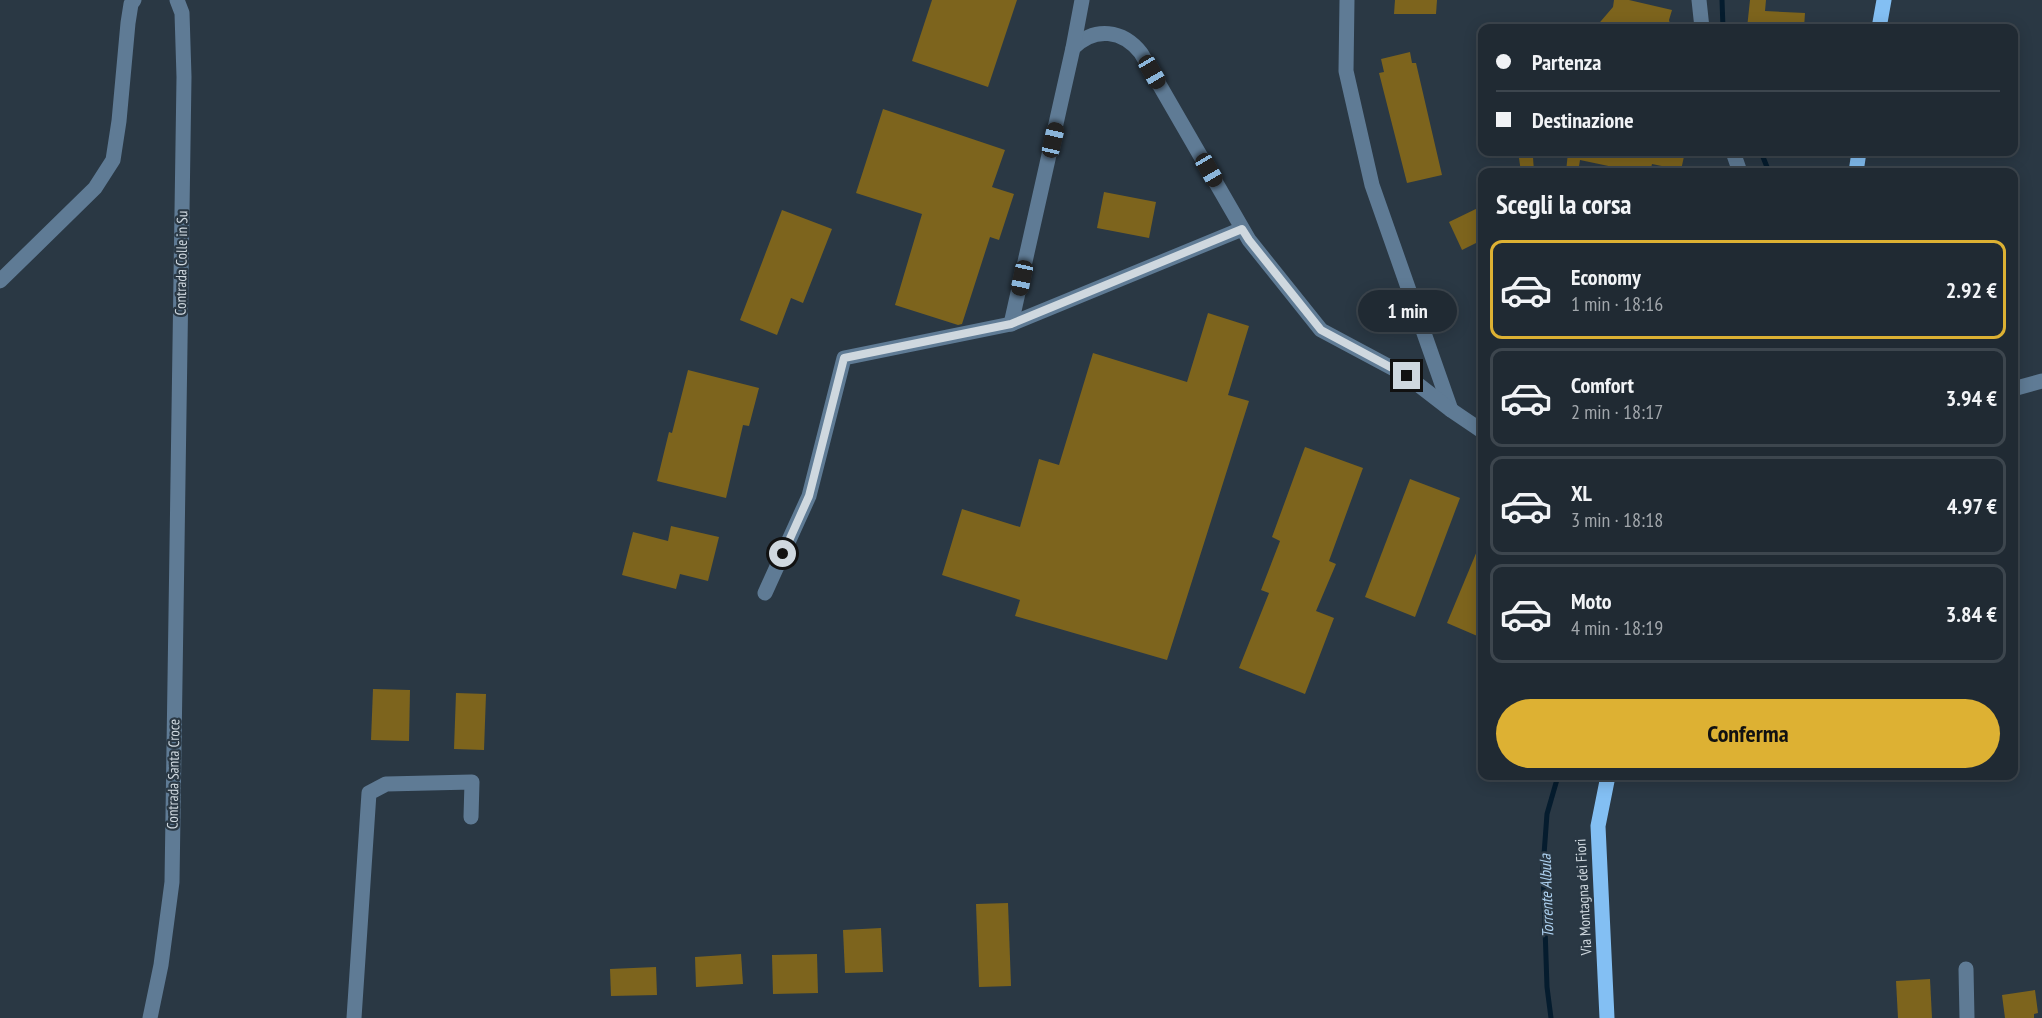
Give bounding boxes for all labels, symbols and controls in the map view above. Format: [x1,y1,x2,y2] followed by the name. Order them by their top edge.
[1532,48,1601,76] text: Partenza
[1135,52,1169,92] car
[1532,106,1634,134] text: Destinazione
[1040,120,1066,160] car
[1192,150,1226,190] car
[1496,187,1632,221] text: Scegli la corsa
[171,211,191,315] street label: Contrada Colle in Su
[1009,259,1035,297] car
[1499,263,1553,317] icon: car
[1571,263,1641,291] text: Economy
[1946,276,1997,304] text: 2.92 €
[1358,289,1456,331] callout: 1 min
[1571,291,1663,317] text: 1 min · 18:16
[1387,298,1428,324] text: 1 min
[1393,362,1420,389] route end
[1499,371,1553,425] icon: car
[1571,371,1634,399] text: Comfort
[1946,384,1997,412] text: 3.94 €
[1571,399,1663,425] text: 2 min · 18:17
[1499,479,1553,533] icon: car
[1571,479,1592,507] text: XL
[1947,492,1997,520] text: 4.97 €
[1571,507,1663,533] text: 3 min · 18:18
[769,540,796,567] route start
[1499,587,1553,641] icon: car
[1571,587,1612,615] text: Moto
[1946,600,1997,628] text: 3.84 €
[1571,615,1663,641] text: 4 min · 18:19
[1496,699,2000,768] button: Conferma
[163,719,183,829] street label: Contrada Santa Croce
[1570,838,1596,957] street label: Via Montagna dei Fiori
[1534,852,1557,938] water label: Torrente Albula

